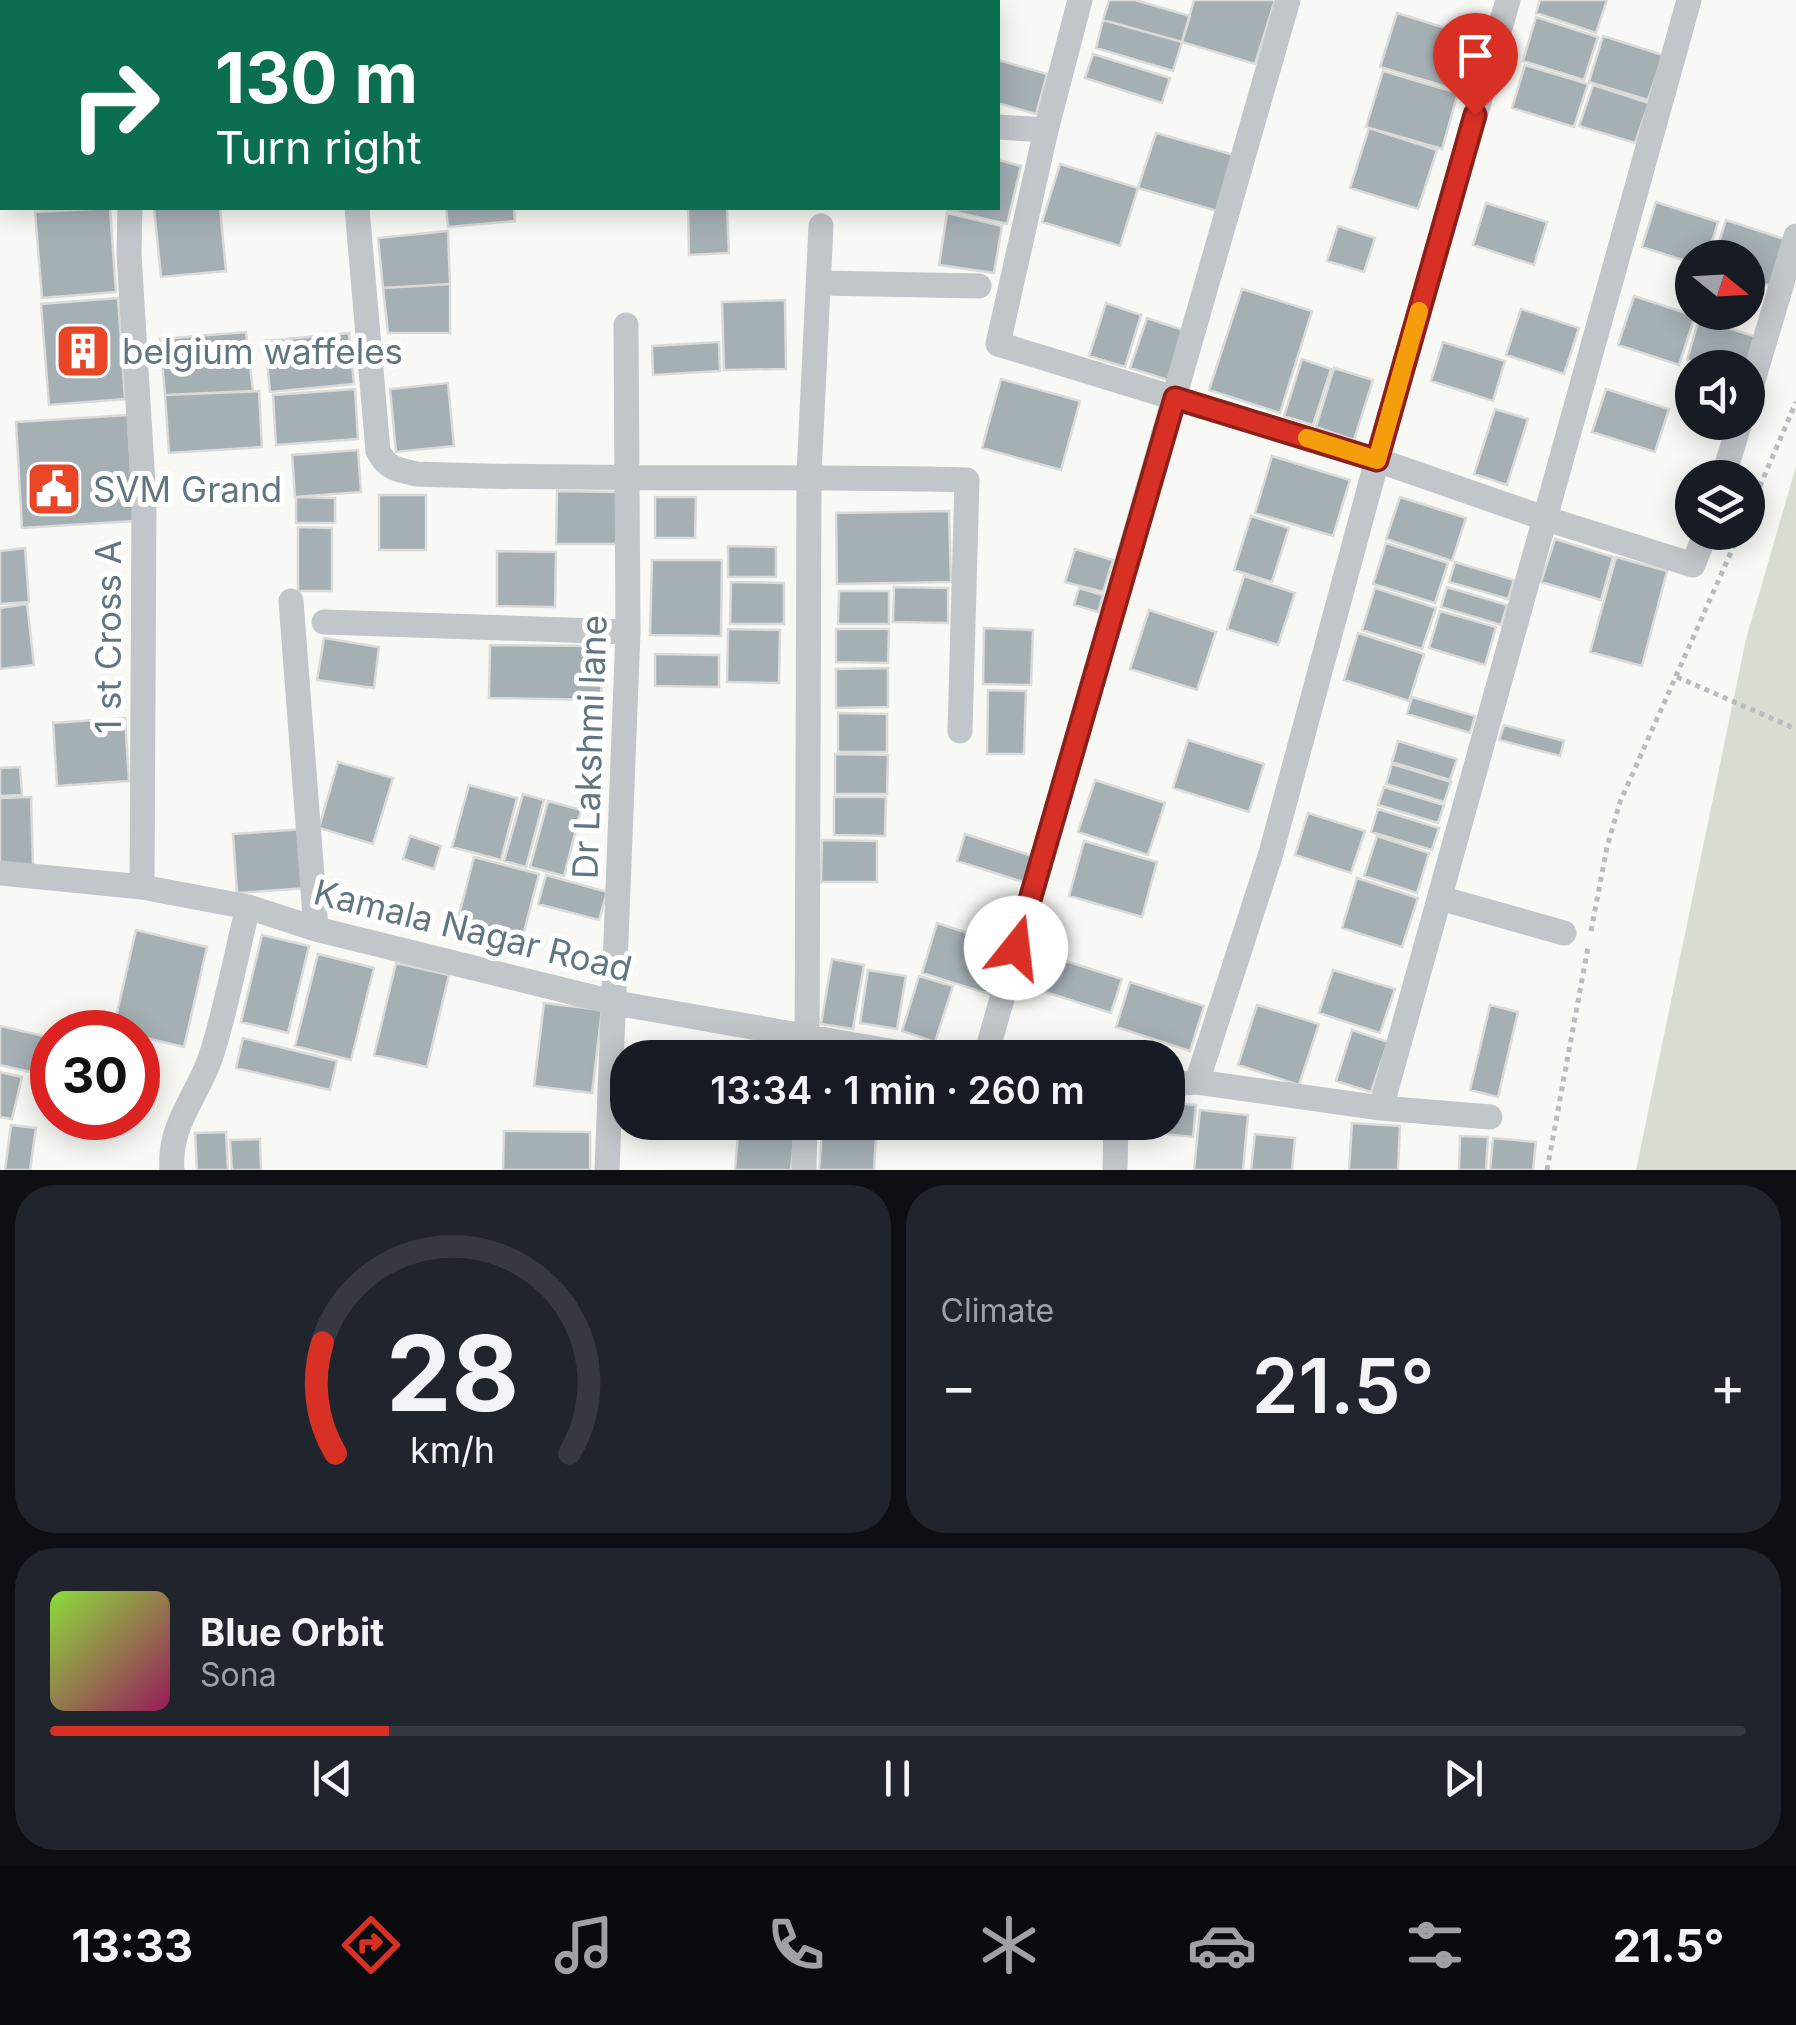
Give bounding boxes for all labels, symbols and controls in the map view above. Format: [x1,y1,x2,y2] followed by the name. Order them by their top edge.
[1433,13,1518,116] pin
[1448,28,1503,83] icon: arrive
[215,35,418,120] text: 130 m
[50,40,180,170] icon: right
[215,120,422,175] text: Turn right
[1675,240,1765,330] north arrow
[1675,240,1765,550] map controls
[53,321,113,381] building icon: belgium waffeles
[122,330,403,372] place label: belgium waffeles
[1675,350,1765,440] button: sound
[24,459,84,519] public building icon: SVM Grand
[1675,460,1765,550] button: layers
[93,468,282,510] place label: SVM Grand
[87,540,129,734] street label: 1 st Cross A
[563,614,615,880] street label: Dr Lakshmi lane
[310,870,636,990] street label: Kamala Nagar Road
[964,896,1068,1000] position arrow
[30,1010,160,1140] speed limit sign: 30
[710,1067,1085,1113] text: 13:34 · 1 min · 260 m
[941,1291,1054,1330] text: Climate
[386,1310,519,1436] text: 28
[1252,1340,1435,1431] text: 21.5°
[941,1353,977,1419] text: −
[1710,1353,1746,1419] text: +
[410,1428,495,1472] text: km/h
[200,1609,384,1655] text: Blue Orbit
[200,1655,277,1694] text: Sona
[305,1751,360,1806] icon: previous
[870,1751,925,1806] icon: pause
[1436,1751,1491,1806] icon: next
[336,1910,406,1980] icon: directions
[549,1910,619,1980] icon: music
[761,1910,831,1980] icon: phone
[974,1910,1044,1980] icon: climate
[1187,1910,1257,1980] icon: car
[1400,1910,1470,1980] icon: filters
[71,1918,193,1973] text: 13:33
[1613,1918,1724,1973] text: 21.5°

